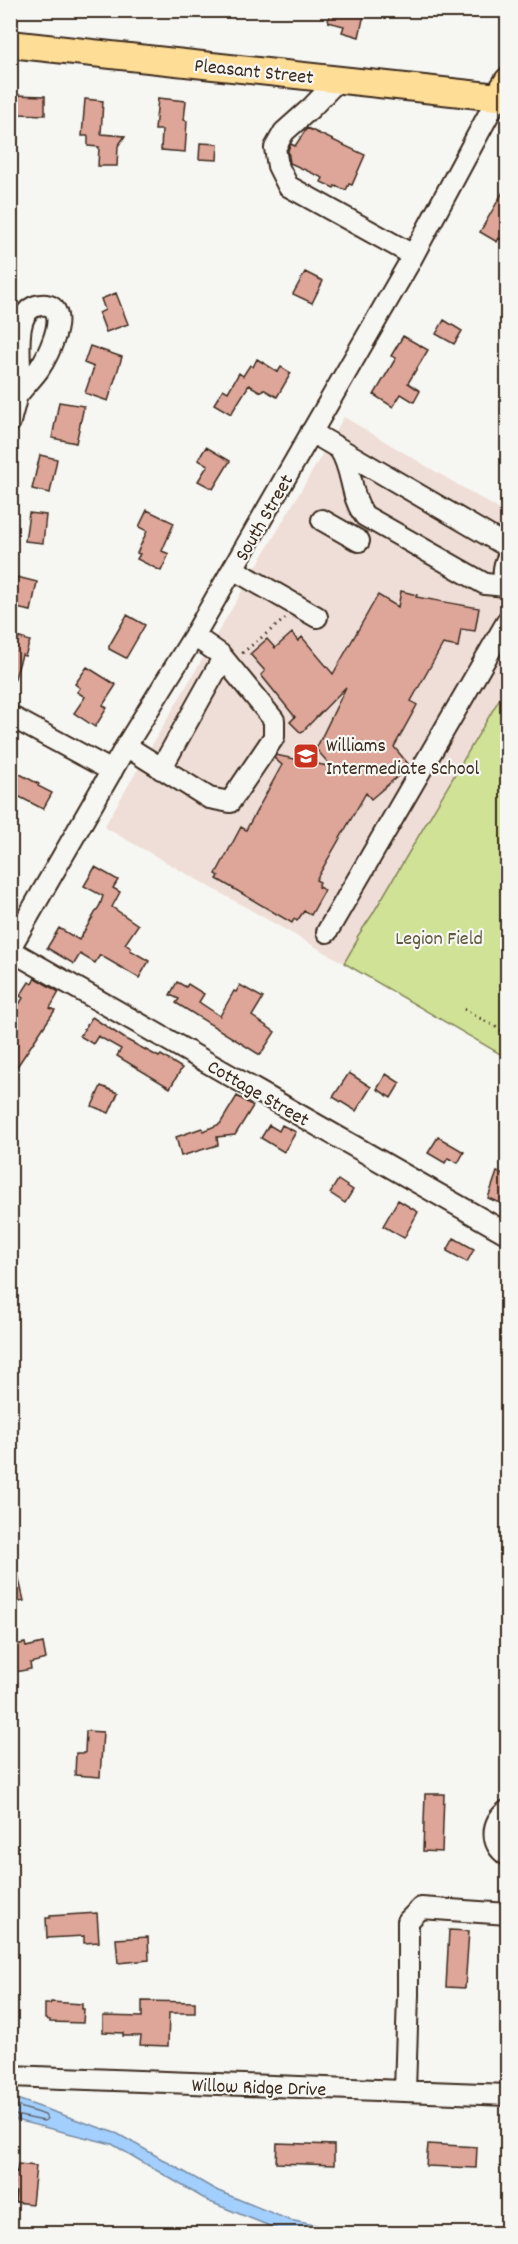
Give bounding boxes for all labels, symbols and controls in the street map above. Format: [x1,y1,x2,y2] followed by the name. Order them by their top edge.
[193,53,315,93] street label: Pleasant Street
[229,470,302,567] street label: South Street
[326,733,480,784] place label: Williams Intermediate School
[291,741,321,771] school or university icon: Williams Intermediate School
[395,926,483,954] park label: Legion Field
[201,1054,314,1135] street label: Cottage Street
[191,2073,327,2105] street label: Willow Ridge Drive

